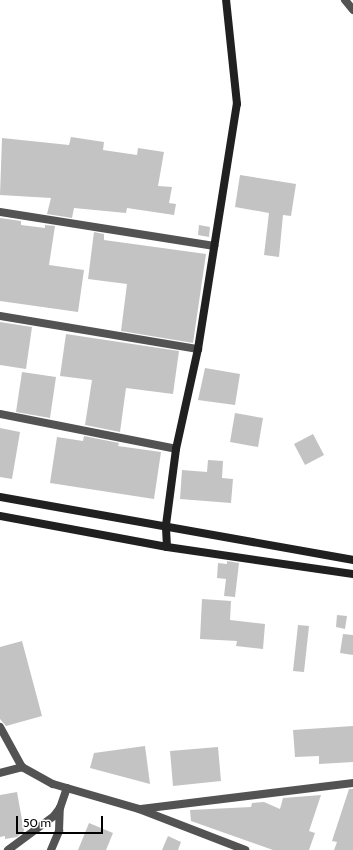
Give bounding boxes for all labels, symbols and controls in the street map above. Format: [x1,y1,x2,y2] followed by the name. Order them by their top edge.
[18,808,105,834] scale bar
[23,815,51,830] text: 50 m

